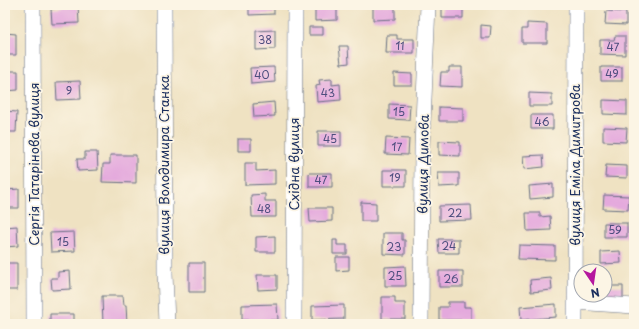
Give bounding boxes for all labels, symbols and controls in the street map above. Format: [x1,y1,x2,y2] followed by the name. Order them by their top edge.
[258,31,272,48] house number: 38
[395,37,405,54] house number: 11
[607,38,620,55] house number: 47
[605,65,619,82] house number: 49
[254,66,270,83] house number: 40
[154,74,173,255] street label: вулиця Володимира Станка
[24,82,43,246] street label: Сергія Татарінова вулиця
[66,82,72,99] house number: 9
[565,83,584,246] street label: вулиця Еміла Димитрова
[321,84,335,101] house number: 43
[393,103,405,120] house number: 15
[412,113,433,214] street label: вулиця Димова
[535,113,550,130] house number: 46
[284,117,303,211] street label: Східна вулиця
[323,130,337,147] house number: 45
[392,138,403,155] house number: 17
[389,169,401,186] house number: 19
[315,171,328,188] house number: 47
[257,200,271,217] house number: 48
[448,204,462,221] house number: 22
[608,221,622,238] house number: 59
[57,233,69,250] house number: 15
[442,237,456,254] house number: 24
[387,238,401,255] house number: 23
[573,263,613,303] north arrow
[388,267,402,284] house number: 25
[443,270,459,287] house number: 26
[589,284,602,303] text: N

